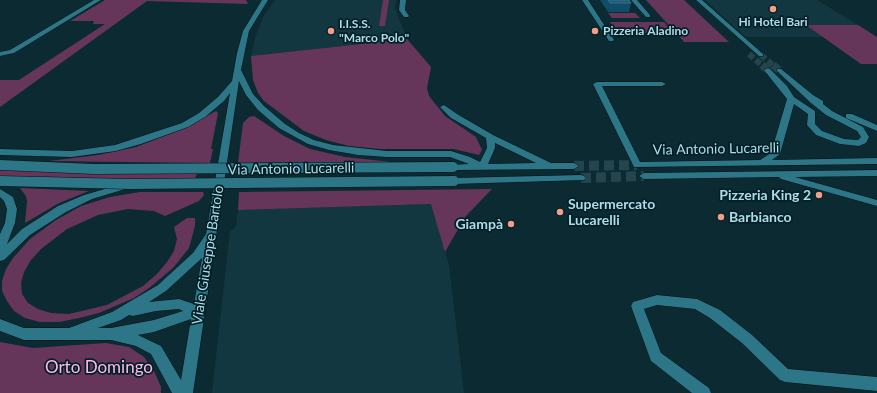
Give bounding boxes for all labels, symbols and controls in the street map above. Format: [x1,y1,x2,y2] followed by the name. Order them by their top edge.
[768,4,778,14] marker: Hi Hotel Bari
[738,15,808,29] place label: Hi Hotel Bari
[339,17,409,45] place label: I.I.S.S. "Marco Polo"
[603,24,688,38] place label: Pizzeria Aladino
[326,26,336,36] marker: I.I.S.S. "Marco Polo"
[590,26,600,36] marker: Pizzeria Aladino
[653,139,779,159] street label: Via Antonio Lucarelli
[228,159,354,179] street label: Via Antonio Lucarelli
[189,184,227,326] street label: Viale Giuseppe Bartolo
[719,187,811,203] place label: Pizzeria King 2
[814,190,824,200] marker: Pizzeria King 2
[568,196,655,228] place label: Supermercato Lucarelli
[555,207,565,217] marker: Supermercato Lucarelli
[729,209,792,225] place label: Barbianco
[716,212,726,222] marker: Barbianco
[455,216,503,232] place label: Giampà
[506,219,516,229] marker: Giampà
[45,358,153,378] park label: Orto Domingo

